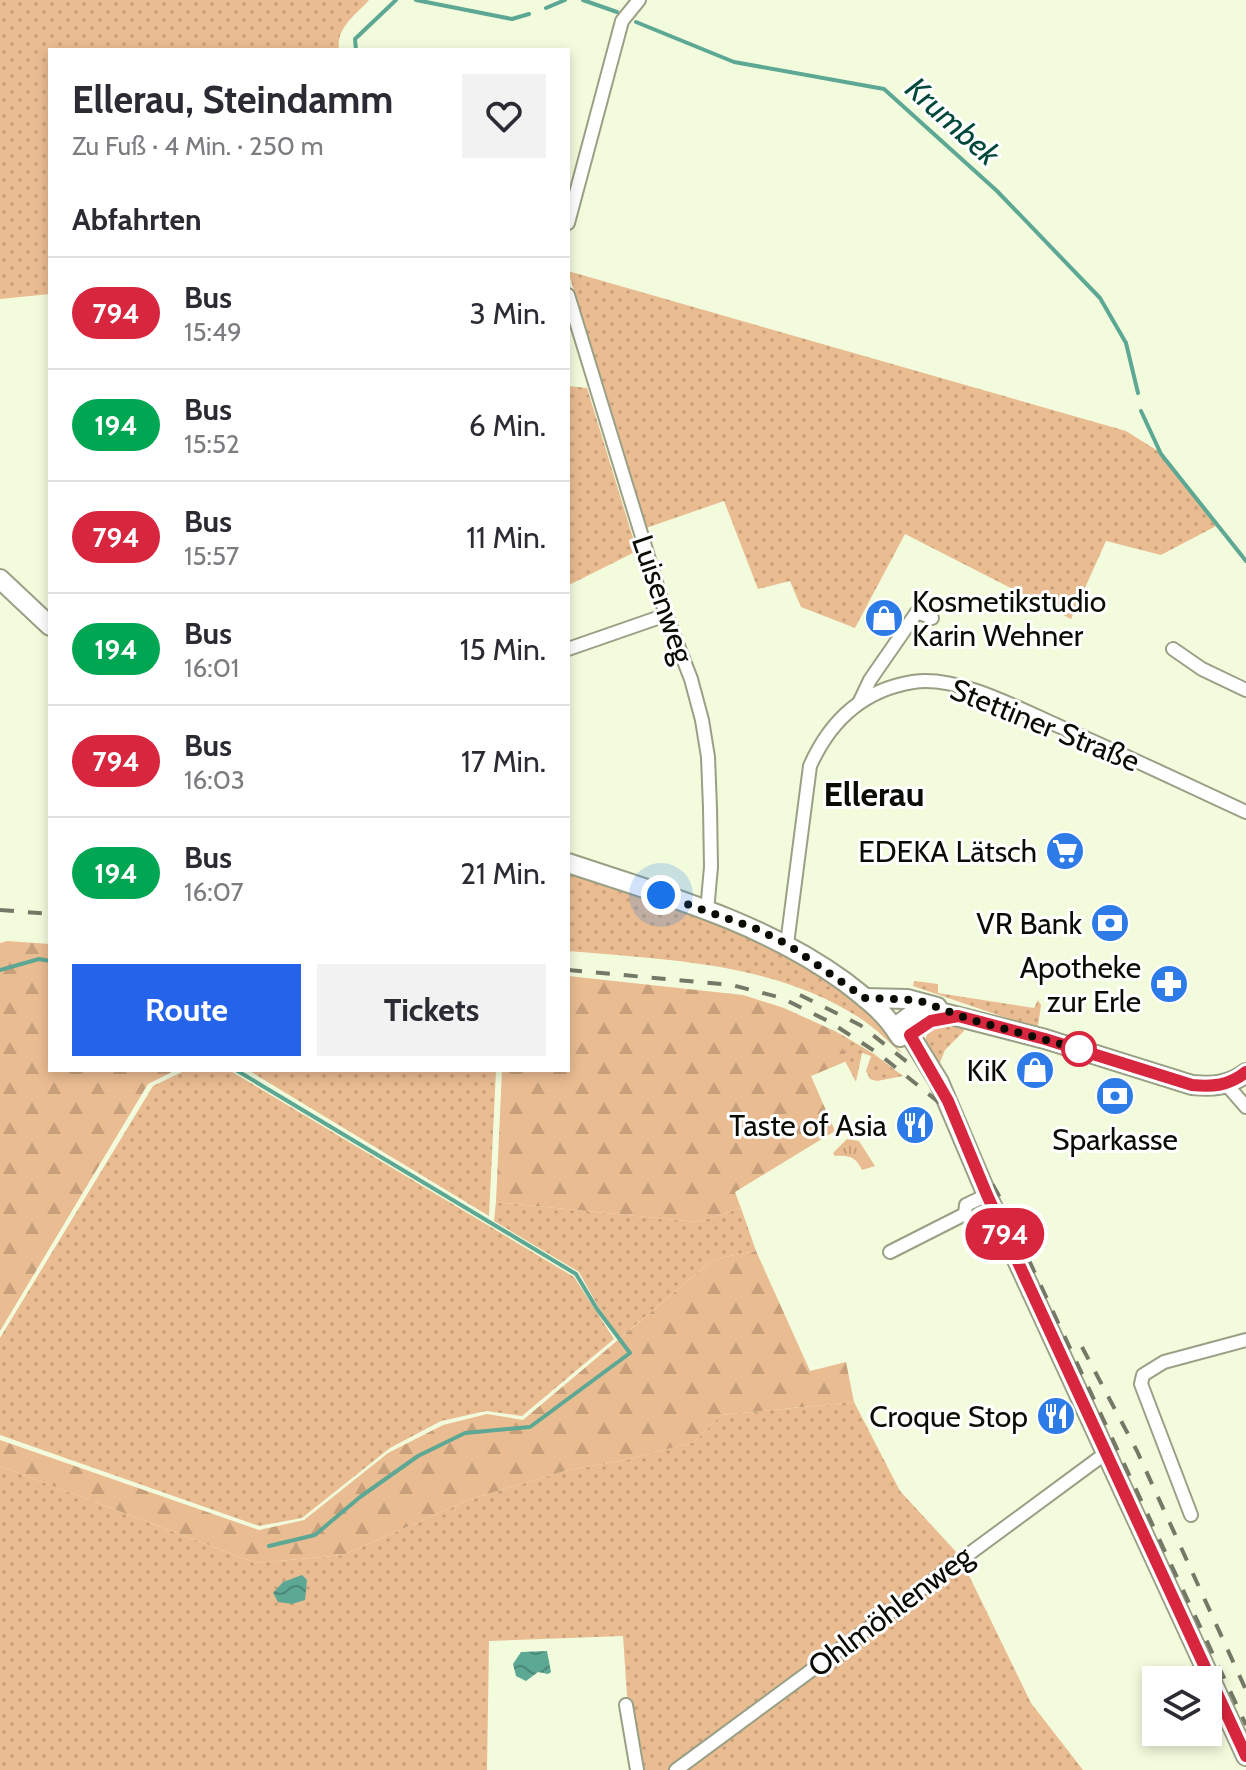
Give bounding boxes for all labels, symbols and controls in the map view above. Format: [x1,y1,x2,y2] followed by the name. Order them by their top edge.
[898,69,1009,174] water label: Krumbek
[462,74,546,158] button: heart
[72,76,393,123] text: Ellerau, Steindamm
[72,130,324,162] text: Zu Fuß · 4 Min. · 250 m
[72,201,202,238] text: Abfahrten
[184,279,232,316] text: Bus
[470,295,546,332] text: 3 Min.
[92,296,140,330] text: 794
[184,316,242,348] text: 15:49
[184,391,232,428] text: Bus
[469,407,546,444] text: 6 Min.
[94,408,138,442] text: 194
[184,428,240,460] text: 15:52
[184,503,232,540] text: Bus
[466,519,546,556] text: 11 Min.
[92,520,140,554] text: 794
[624,530,703,669] street label: Luisenweg
[184,540,239,572] text: 15:57
[912,583,1106,654] place label: Kosmetikstudio Karin Wehner
[863,597,905,639] shop icon: Kosmetikstudio Karin Wehner
[184,615,232,652] text: Bus
[460,631,546,668] text: 15 Min.
[94,632,138,666] text: 194
[184,652,239,684] text: 16:01
[945,670,1145,780] street label: Stettiner Straße
[184,727,232,764] text: Bus
[461,743,546,780] text: 17 Min.
[92,744,140,778] text: 794
[184,764,245,796] text: 16:03
[823,773,925,815] district label: Ellerau
[1044,830,1086,872] supermarket icon: EDEKA Lätsch
[858,833,1037,870] place label: EDEKA Lätsch
[184,839,232,876] text: Bus
[460,855,546,892] text: 21 Min.
[94,856,138,890] text: 194
[641,875,681,915] your location
[184,876,244,908] text: 16:07
[1089,902,1131,944] bank icon: VR Bank
[976,905,1083,942] place label: VR Bank
[1020,949,1141,1020] place label: Apotheke zur Erle
[1148,963,1190,1005] pharmacy icon: Apotheke zur Erle
[72,964,301,1056] button: Route
[317,964,546,1056] button: Tickets
[1062,1032,1096,1066] unlabelled marker
[1014,1049,1056,1091] shop icon: KiK
[966,1052,1007,1089] place label: KiK
[1094,1075,1136,1117] bank icon: Sparkasse
[894,1104,936,1146] restaurant icon: Taste of Asia
[729,1107,888,1144] place label: Taste of Asia
[1052,1121,1178,1158] place label: Sparkasse
[959,1208,1051,1260] line badge: 794
[981,1217,1029,1251] text: 794
[1035,1395,1077,1437] restaurant icon: Croque Stop
[869,1398,1028,1435] place label: Croque Stop
[801,1537,980,1685] street label: Ohlmöhlenweg
[1142,1666,1222,1746] map controls
[1142,1666,1222,1746] button: layers

